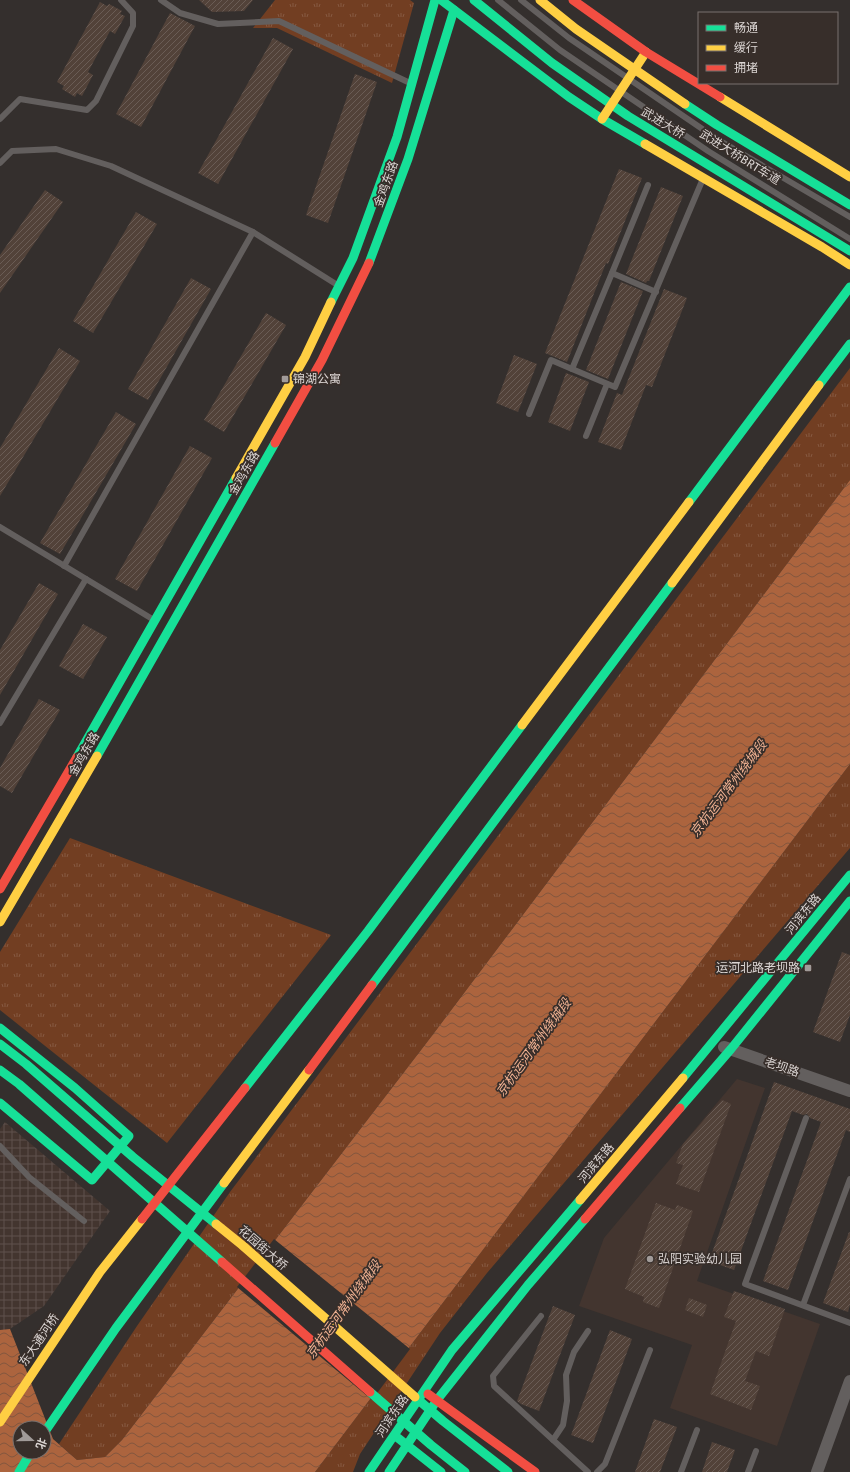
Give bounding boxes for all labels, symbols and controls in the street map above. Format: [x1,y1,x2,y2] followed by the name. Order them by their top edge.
[698,12,838,84] legend
[734,21,758,35] text: 畅通
[734,41,758,55] text: 缓行
[734,61,758,75] text: 拥堵
[639,105,687,141] street label: 武进大桥
[697,127,783,187] street label: 武进大桥BRT车道
[371,159,401,209] street label: 金鸡东路
[293,372,341,386] place label: 锦湖公寓
[280,374,290,384] marker: 锦湖公寓
[226,449,262,497] street label: 金鸡东路
[66,730,102,778] street label: 金鸡东路
[687,735,771,840] water label: 京杭运河常州绕城段
[782,891,824,937] street label: 河滨东路
[716,961,800,975] place label: 运河北路老坝路
[803,963,813,973] marker: 运河北路老坝路
[493,994,575,1099] water label: 京杭运河常州绕城段
[763,1055,801,1079] street label: 老坝路
[575,1140,617,1186] street label: 河滨东路
[236,1223,290,1273] street label: 花园街大桥
[658,1252,742,1266] place label: 弘阳实验幼儿园
[645,1254,655,1264] marker: 弘阳实验幼儿园
[303,1256,385,1361] water label: 京杭运河常州绕城段
[16,1311,62,1369] street label: 东大通河桥
[373,1392,411,1440] street label: 河滨东路
[12,1420,52,1460] north arrow
[33,1436,49,1451] text: 北

